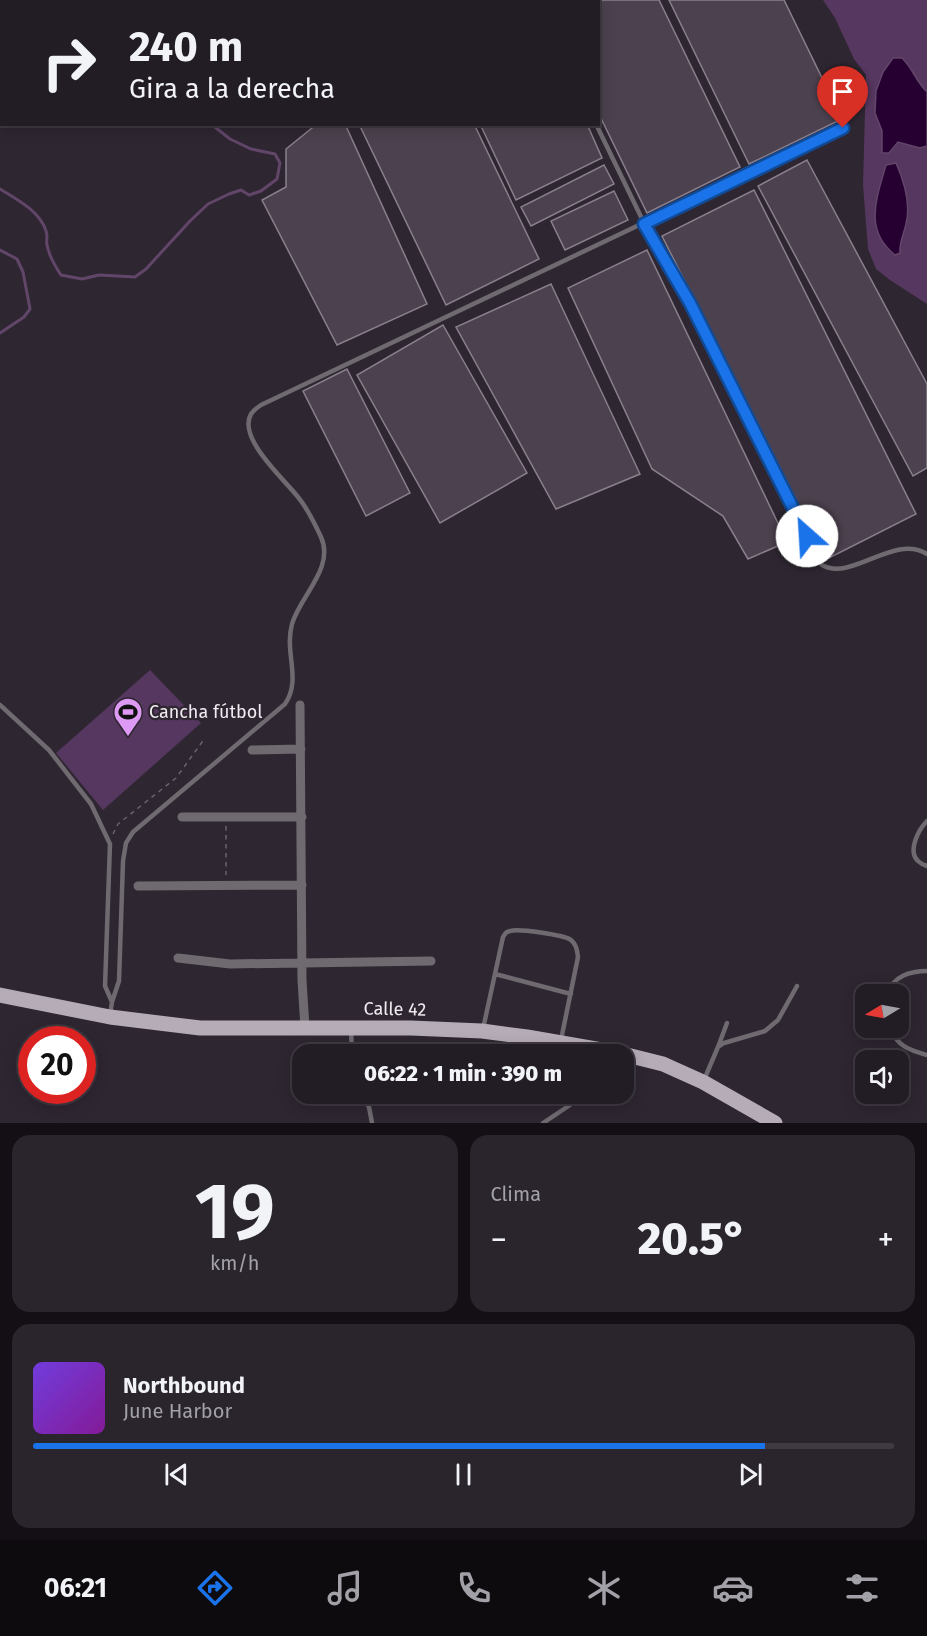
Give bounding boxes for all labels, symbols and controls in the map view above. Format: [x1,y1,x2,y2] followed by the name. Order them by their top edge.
[129,22,243,72] text: 240 m
[30,24,108,102] icon: right
[817,66,868,128] pin
[129,73,335,105] text: Gira a la derecha
[826,75,859,108] icon: arrive
[775,504,839,568] position arrow
[112,696,144,738] sports icon: Cancha fútbol
[149,701,262,723] place label: Cancha fútbol
[855,984,909,1038] north arrow
[855,984,909,1104] map controls
[363,997,427,1021] street label: Calle 42
[18,1026,96,1104] speed limit sign: 20
[855,1050,909,1104] button: sound
[364,1060,562,1087] text: 06:22 · 1 min · 390 m
[195,1165,275,1259] text: 19
[491,1182,541,1206] text: Clima
[638,1212,747,1266] text: 20.5°
[491,1220,507,1260] text: −
[878,1220,894,1260] text: +
[210,1251,260,1275] text: km/h
[123,1372,245,1399] text: Northbound
[123,1399,232,1423] text: June Harbor
[160,1458,193,1491] icon: previous
[447,1458,480,1491] icon: pause
[734,1458,767,1491] icon: next
[194,1567,236,1609] icon: directions
[324,1567,366,1609] icon: music
[453,1567,495,1609] icon: phone
[583,1567,625,1609] icon: climate
[712,1567,754,1609] icon: car
[841,1567,883,1609] icon: filters
[44,1572,107,1604] text: 06:21

